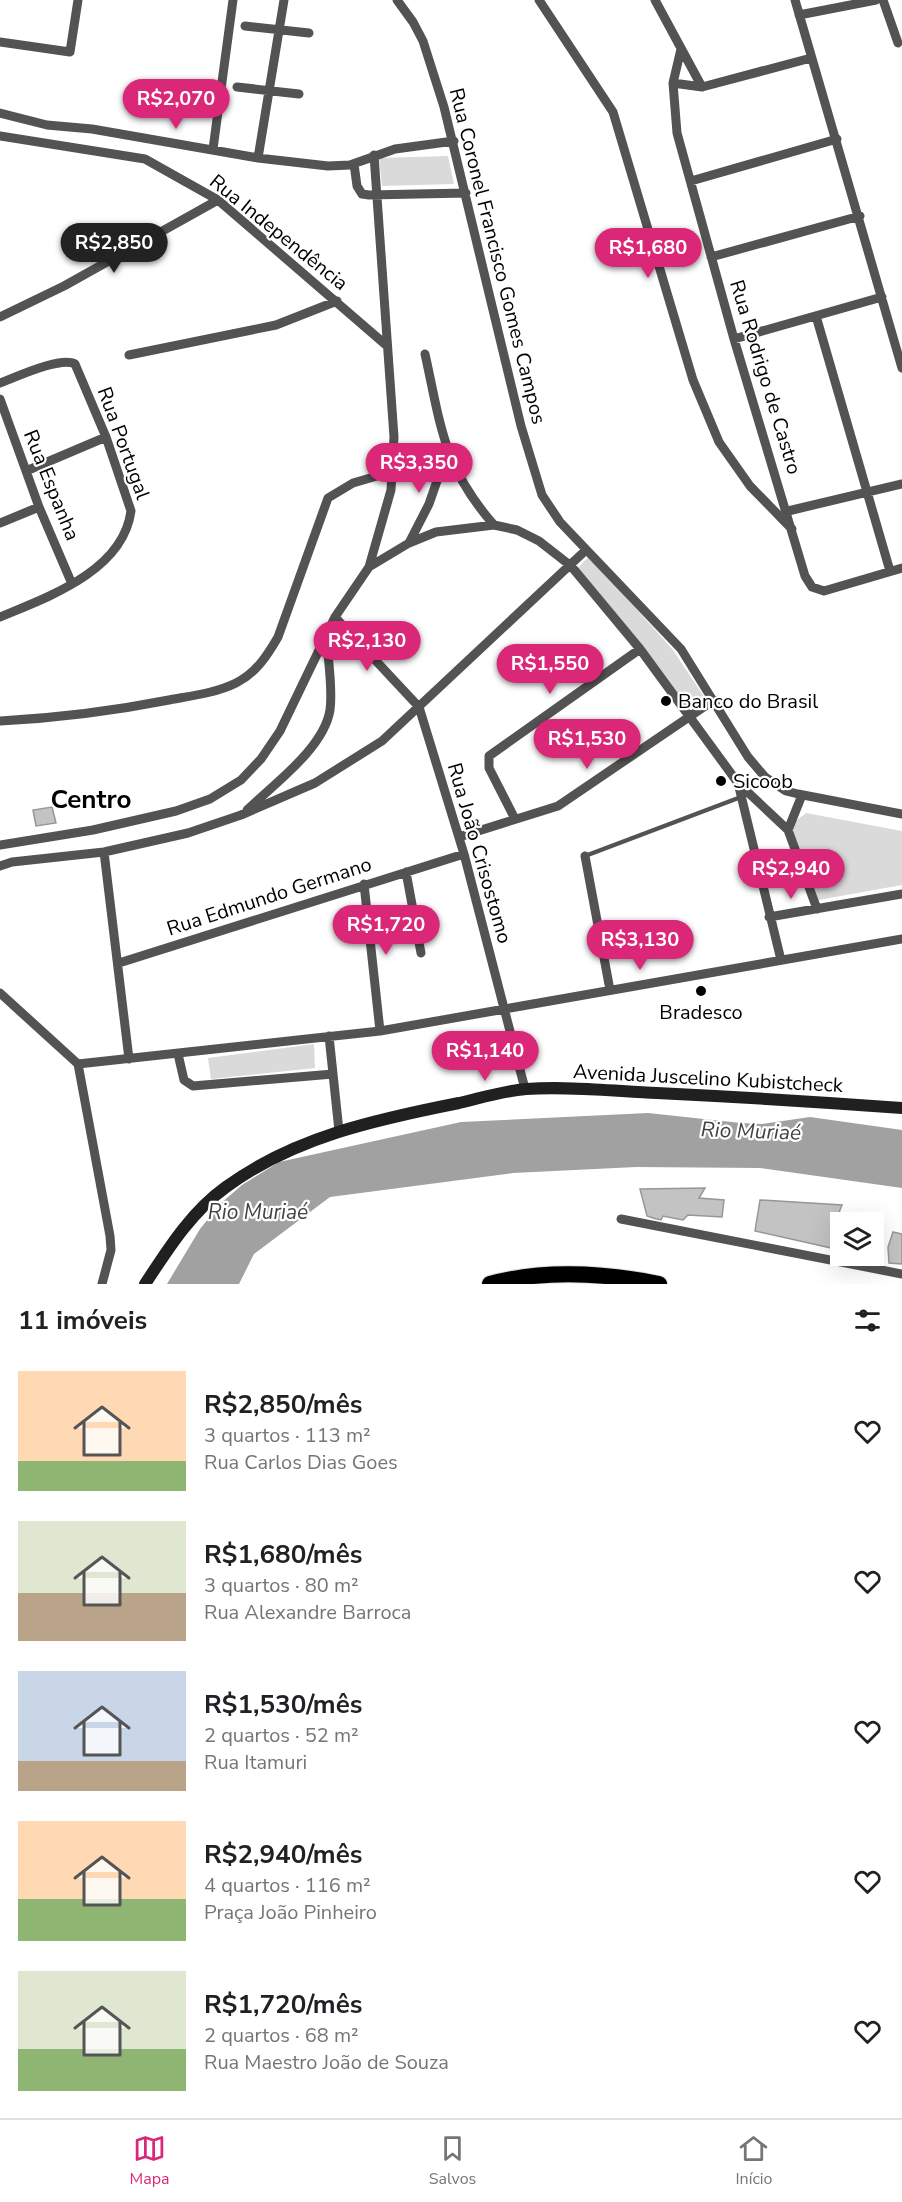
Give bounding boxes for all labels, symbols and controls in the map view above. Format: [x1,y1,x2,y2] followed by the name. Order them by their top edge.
[121,79,231,130] pin: R$2,070
[137,85,215,112] text: R$2,070
[443,85,552,427] street label: Rua Coronel Francisco Gomes Campos
[204,168,354,297] street label: Rua Independência
[59,223,169,274] pin: R$2,850
[593,228,703,279] pin: R$1,680
[75,229,153,256] text: R$2,850
[609,234,687,261] text: R$1,680
[723,277,808,478] street label: Rua Rodrigo de Castro
[91,383,156,503] street label: Rua Portugal
[17,426,86,545] street label: Rua Espanha
[364,443,474,494] pin: R$3,350
[380,449,458,476] text: R$3,350
[312,621,422,672] pin: R$2,130
[328,627,406,654] text: R$2,130
[495,644,605,695] pin: R$1,550
[511,650,589,677] text: R$1,550
[678,688,818,715] place label: Banco do Brasil
[659,694,673,708] marker: Banco do Brasil
[532,719,642,770] pin: R$1,530
[548,725,626,752] text: R$1,530
[441,760,518,947] street label: Rua João Crisostomo
[733,768,793,795] place label: Sicoob
[714,774,728,788] marker: Sicoob
[51,782,132,817] district label: Centro
[736,849,846,900] pin: R$2,940
[163,851,375,942] street label: Rua Edmundo Germano
[752,855,830,882] text: R$2,940
[331,905,441,956] pin: R$1,720
[347,911,425,938] text: R$1,720
[585,920,695,971] pin: R$3,130
[601,926,679,953] text: R$3,130
[694,984,708,998] marker: Bradesco
[659,999,743,1026] place label: Bradesco
[430,1031,540,1082] pin: R$1,140
[446,1037,524,1064] text: R$1,140
[572,1058,845,1099] street label: Avenida Juscelino Kubistcheck
[700,1115,802,1147] water label: Rio Muriaé
[208,1198,308,1226] water label: Rio Muriaé
[830,1212,884,1266] map controls
[830,1212,884,1266] button: layers
[18,1303,147,1338] text: 11 imóveis
[851,1304,884,1337] icon: filters
[204,1387,362,1422] text: R$2,850/mês
[66,1395,138,1467] icon: home
[851,1415,884,1448] icon: heart
[204,1422,371,1449] text: 3 quartos · 113 m²
[204,1449,398,1476] text: Rua Carlos Dias Goes
[204,1537,362,1572] text: R$1,680/mês
[66,1545,138,1617] icon: home
[851,1565,884,1598] icon: heart
[204,1572,359,1599] text: 3 quartos · 80 m²
[204,1599,411,1626] text: Rua Alexandre Barroca
[204,1687,362,1722] text: R$1,530/mês
[66,1695,138,1767] icon: home
[851,1715,884,1748] icon: heart
[204,1722,359,1749] text: 2 quartos · 52 m²
[204,1749,307,1776] text: Rua Itamuri
[204,1837,362,1872] text: R$2,940/mês
[66,1845,138,1917] icon: home
[851,1865,884,1898] icon: heart
[204,1872,371,1899] text: 4 quartos · 116 m²
[204,1899,377,1926] text: Praça João Pinheiro
[204,1987,362,2022] text: R$1,720/mês
[66,1995,138,2067] icon: home
[851,2015,884,2048] icon: heart
[204,2022,359,2049] text: 2 quartos · 68 m²
[204,2049,449,2076] text: Rua Maestro João de Souza
[130,2132,170,2190] tab: Mapa
[429,2132,476,2190] tab: Salvos
[735,2132,772,2190] tab: Início

